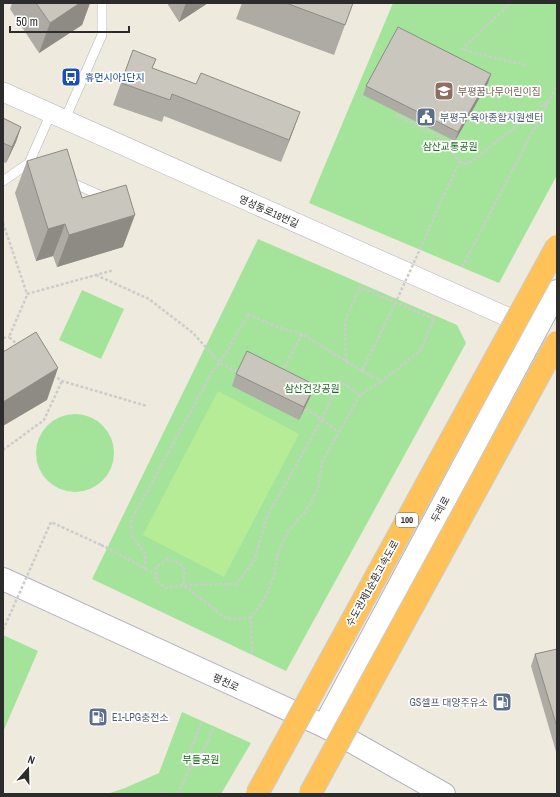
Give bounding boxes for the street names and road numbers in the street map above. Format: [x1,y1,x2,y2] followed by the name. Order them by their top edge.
[237,192,301,230] street label: 영성동로18번길
[428,494,453,524] street label: 두레로
[396,513,418,527] road number: 100
[343,538,402,629] street label: 수도권제1순환고속도로
[211,671,241,694] street label: 평천로

